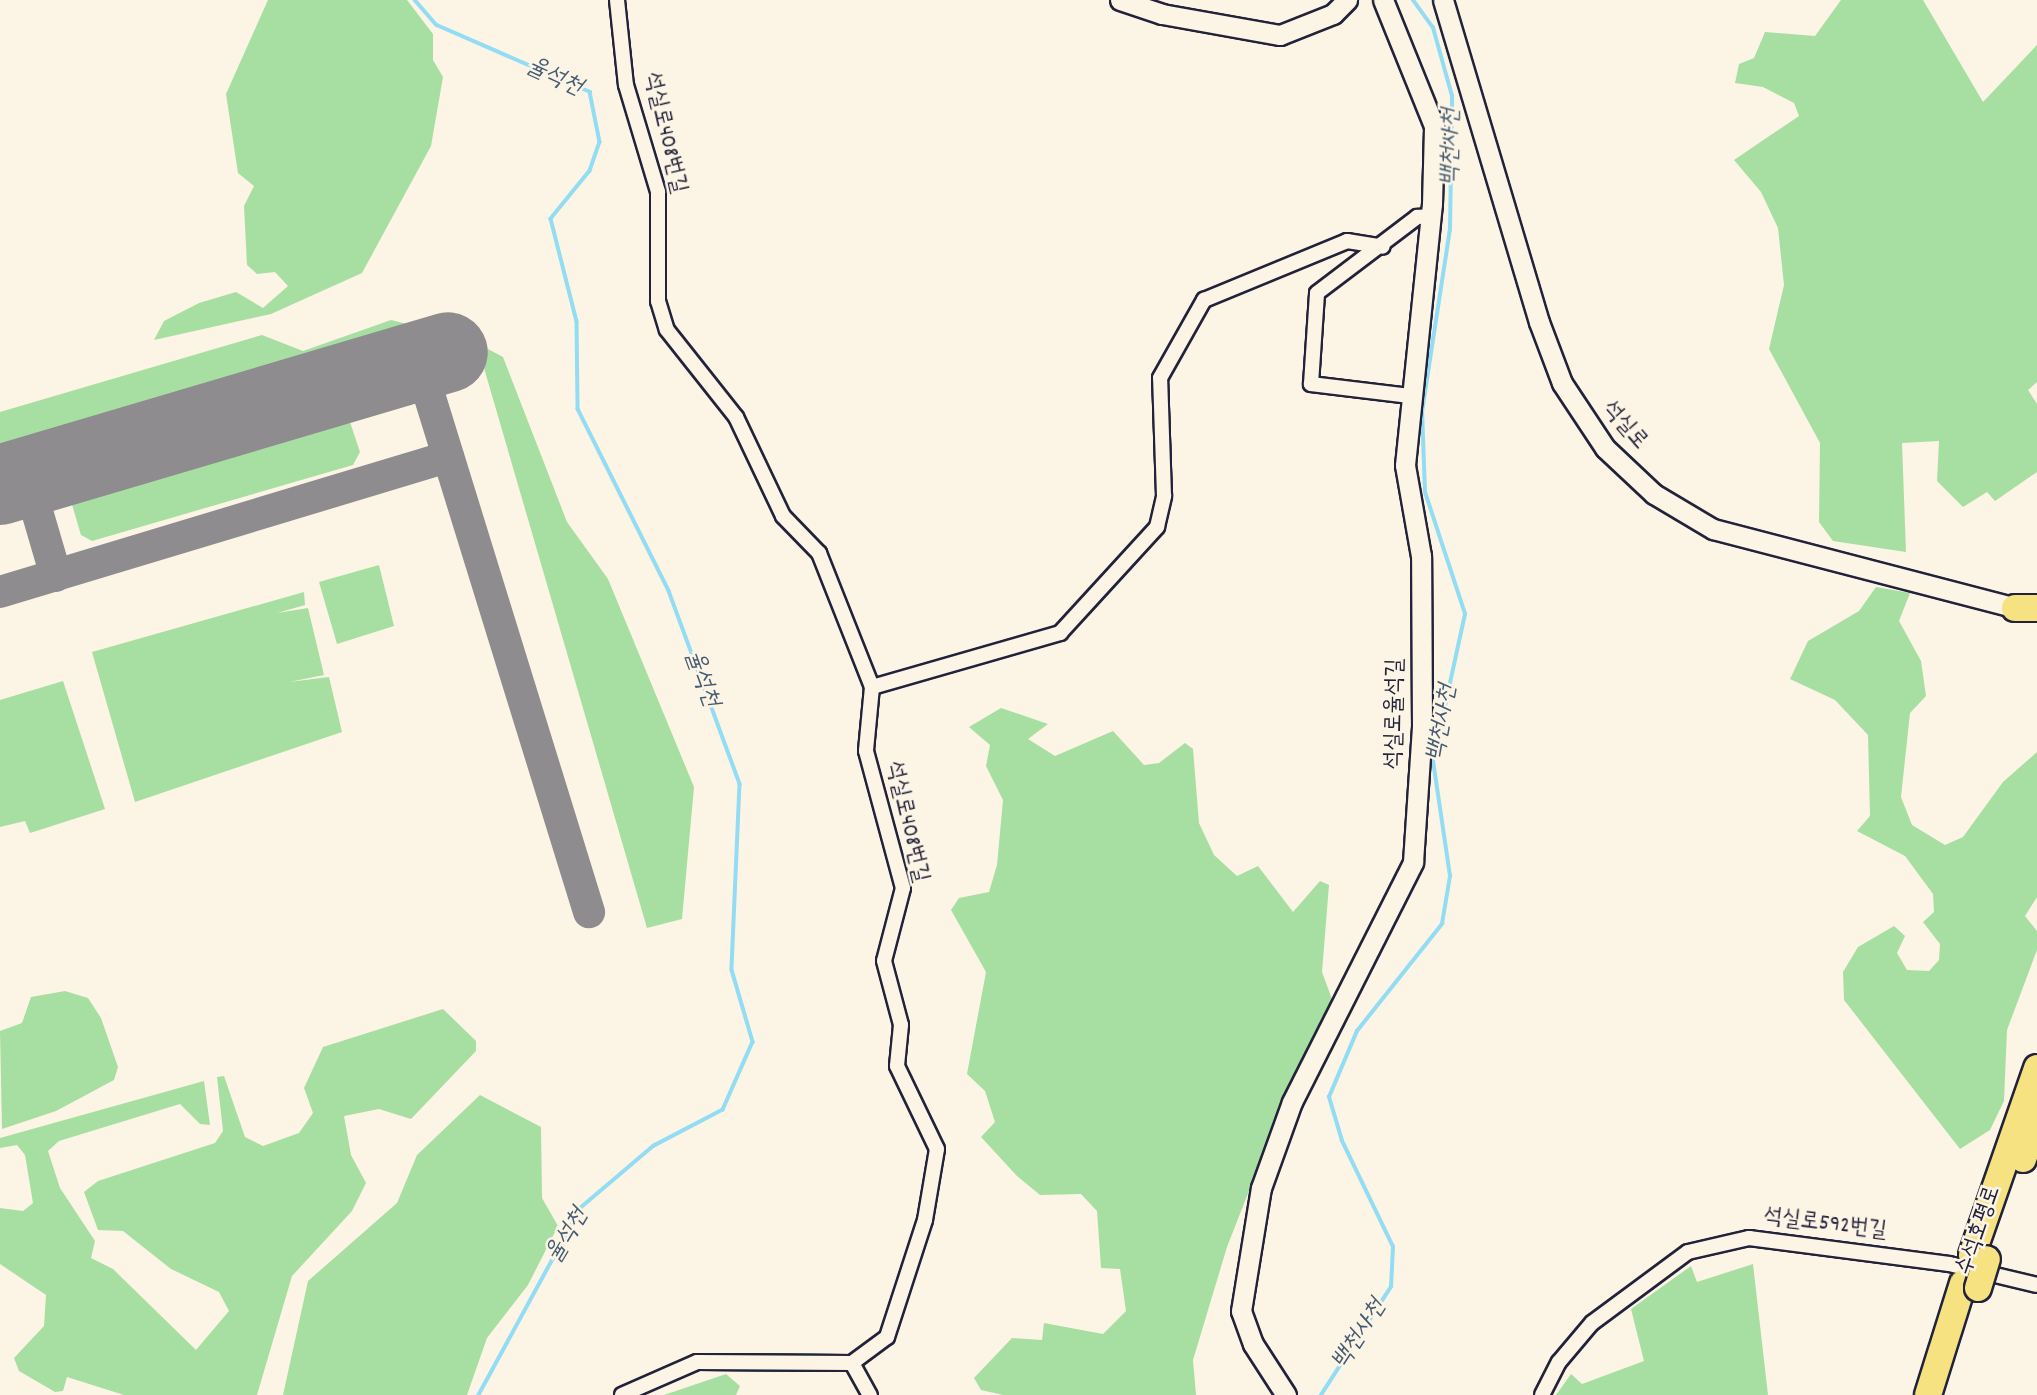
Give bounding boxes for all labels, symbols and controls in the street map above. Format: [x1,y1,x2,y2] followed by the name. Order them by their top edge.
[522,53,586,103] water label: 율석천
[637,70,691,196] street label: 석실로408번길
[1437,108,1467,186] water label: 백천사천
[1595,396,1653,456] street label: 석실로
[678,647,724,711] water label: 율석천
[1381,658,1411,770] street label: 석실로율석길
[1422,682,1464,764] water label: 백천사천
[879,759,933,885] street label: 석실로408번길
[1952,1183,2008,1279] street label: 수석호평로
[541,1204,595,1268] water label: 율석천
[1762,1204,1888,1246] street label: 석실로592번길
[1327,1295,1393,1375] water label: 백천사천

